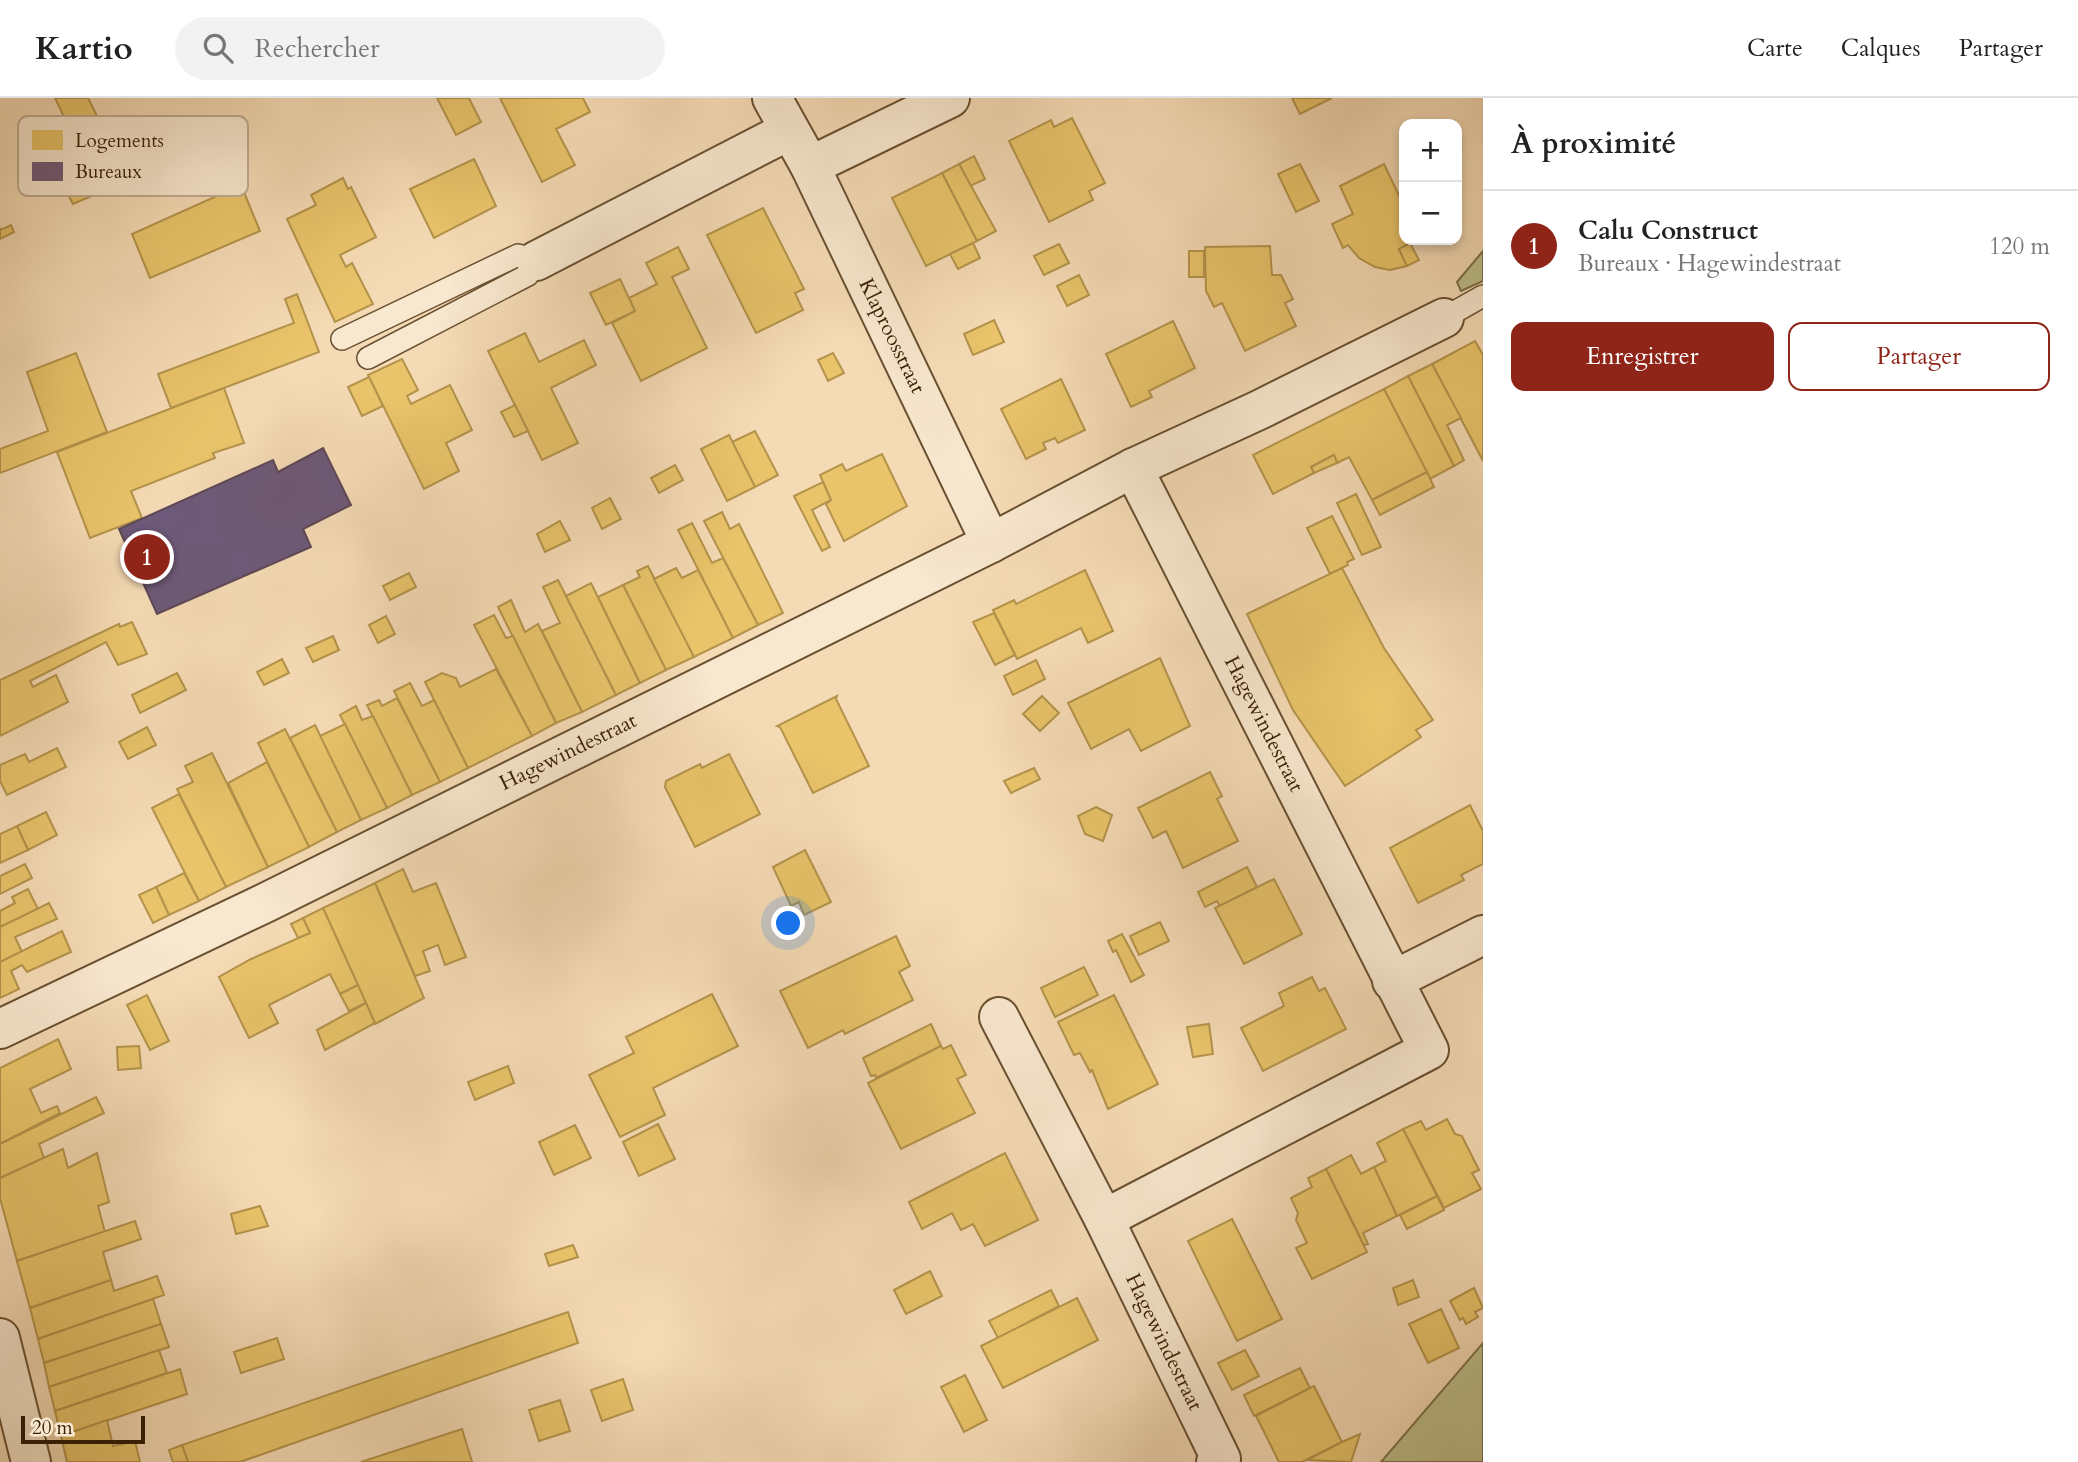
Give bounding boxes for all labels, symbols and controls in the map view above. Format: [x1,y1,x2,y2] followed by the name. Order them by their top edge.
[175,17,665,80] search box
[35,26,133,71] text: Kartio
[199,29,237,67] icon: search
[255,31,379,66] text: Rechercher
[1747,32,1803,65] text: Carte
[1841,32,1921,65] text: Calques
[1959,32,2043,65] text: Partager
[18,116,248,196] legend
[1399,119,1462,245] map controls
[1399,119,1462,182] button: +
[1511,123,1676,164] text: À proximité
[75,128,164,154] text: Logements
[75,159,143,185] text: Bureaux
[1399,182,1462,245] button: −
[1578,213,1758,248] text: Calu Construct
[1528,231,1540,262] text: 1
[1989,231,2050,262] text: 120 m
[1578,248,1841,279] text: Bureaux · Hagewindestraat
[852,274,933,399] street label: Klaproosstraat
[1511,322,1774,391] button: Enregistrer
[1788,322,2050,391] button: Partager
[124,531,170,583] pin: 1
[1217,651,1311,797] street label: Hagewindestraat
[494,706,642,798] street label: Hagewindestraat
[771,906,805,940] your location
[1118,1268,1210,1416] street label: Hagewindestraat
[21,1413,145,1445] scale bar
[32,1415,73,1441] text: 20 m

